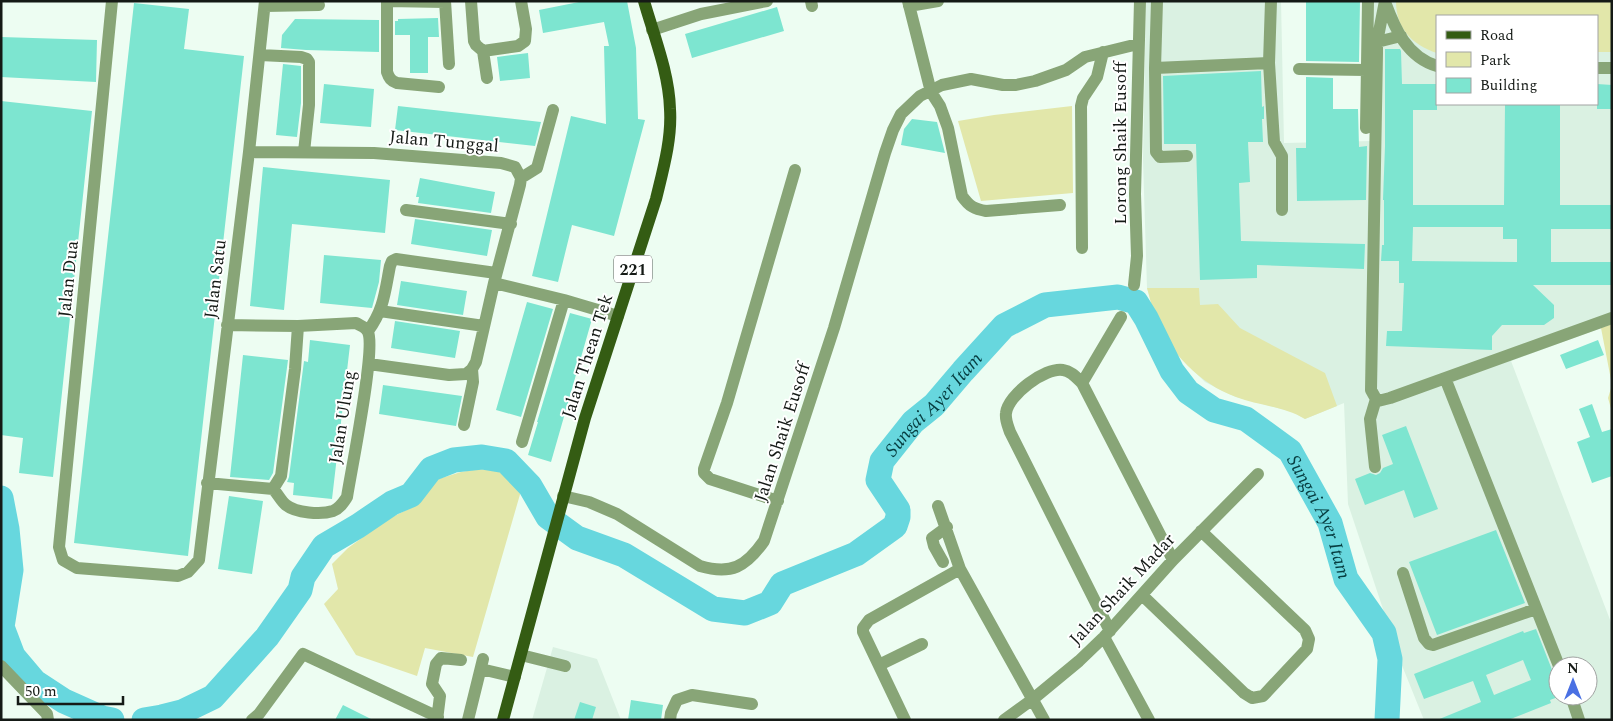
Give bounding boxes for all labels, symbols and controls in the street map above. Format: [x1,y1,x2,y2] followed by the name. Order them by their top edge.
[1436,15,1598,105] legend
[1480,24,1514,47] text: Road
[1480,49,1511,72] text: Park
[1107,60,1134,225] street label: Lorong Shaik Eusoff
[1480,74,1537,97] text: Building
[388,123,500,160] street label: Jalan Tunggal
[197,238,234,320] street label: Jalan Satu
[51,239,86,319] street label: Jalan Dua
[614,255,652,282] road number: 221
[555,290,620,422] street label: Jalan Thean Tek
[878,345,990,463] water label: Sungai Ayer Itam
[747,358,818,505] street label: Jalan Shaik Eusoff
[322,368,363,466] street label: Jalan Ulung
[1279,450,1358,583] water label: Sungai Ayer Itam
[1063,527,1182,652] street label: Jalan Shaik Madar
[1548,656,1598,706] north arrow
[1567,658,1579,679] text: N
[18,674,122,706] scale bar
[25,680,57,703] text: 50 m

